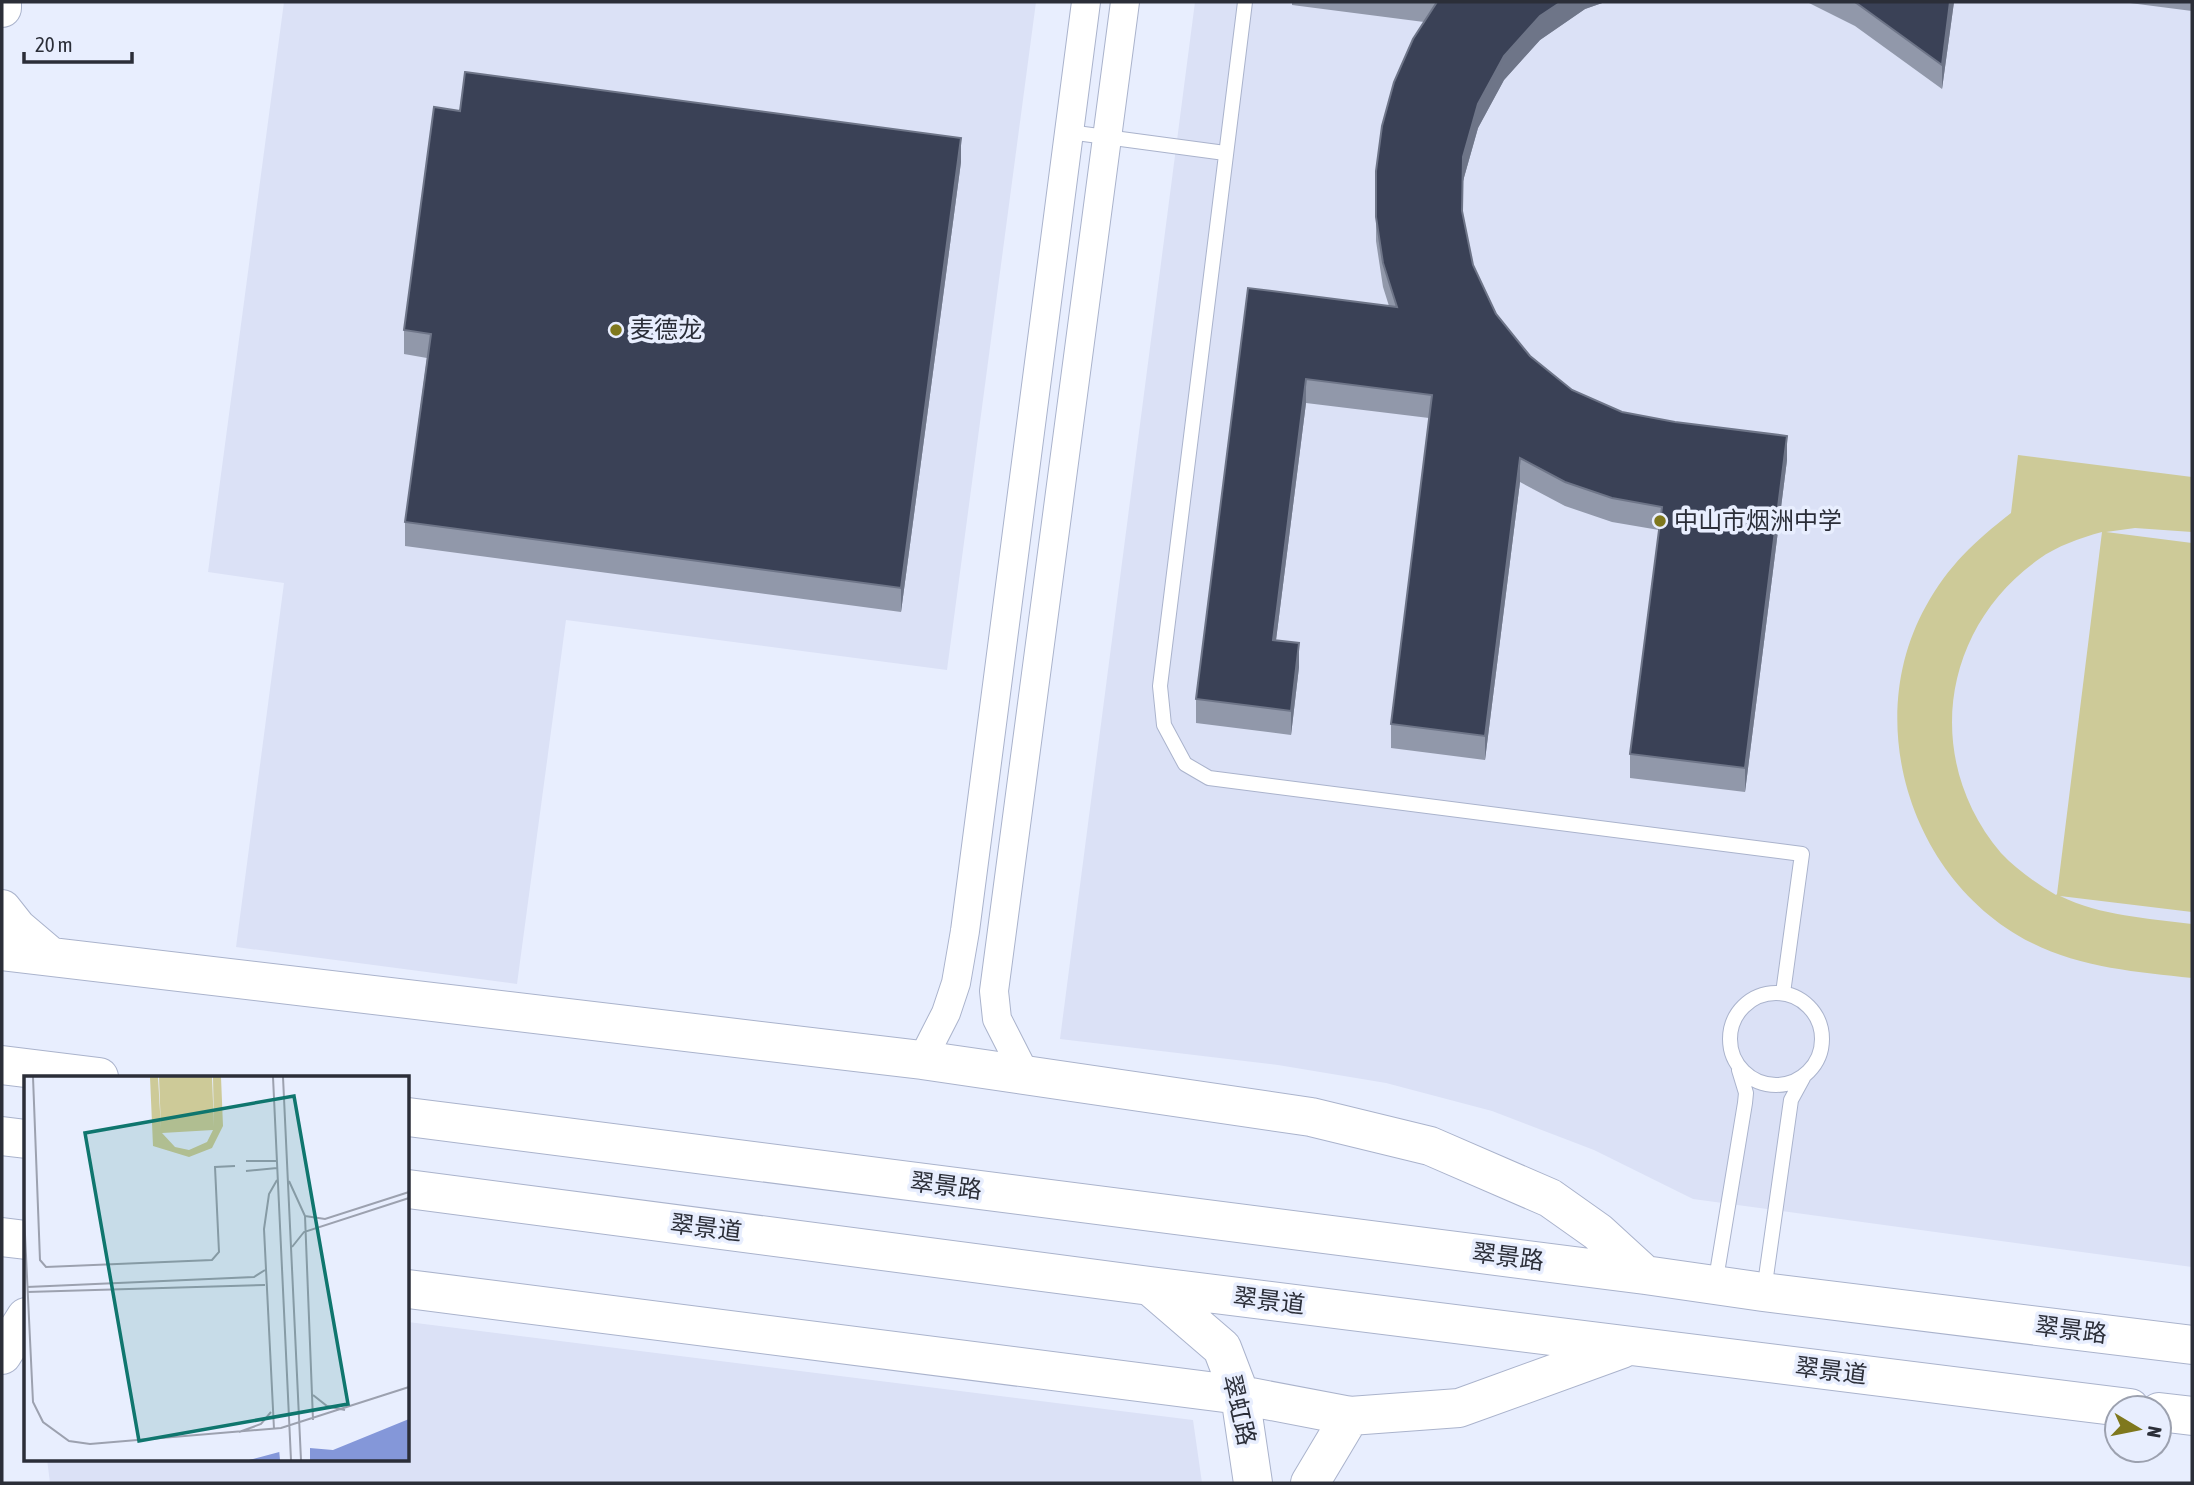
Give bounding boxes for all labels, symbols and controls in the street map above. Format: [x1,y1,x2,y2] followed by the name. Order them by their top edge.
[24,21,133,65] scale bar
[35,32,73,56] text: 20 m
[630,316,702,343] place label: 麦德龙
[608,322,624,338] marker: 麦德龙
[1674,507,1842,534] place label: 中山市烟洲中学
[1652,513,1668,529] marker: 中山市烟洲中学
[24,1076,410,1460] inset map
[909,1168,983,1203] street label: 翠景路
[669,1210,743,1245] street label: 翠景道
[1471,1239,1545,1274] street label: 翠景路
[1232,1283,1306,1318] street label: 翠景道
[2034,1312,2108,1347] street label: 翠景路
[1794,1353,1868,1388] street label: 翠景道
[1218,1372,1261,1448] street label: 翠虹路
[2103,1394,2173,1464] north arrow
[2143,1425,2167,1439] text: N

